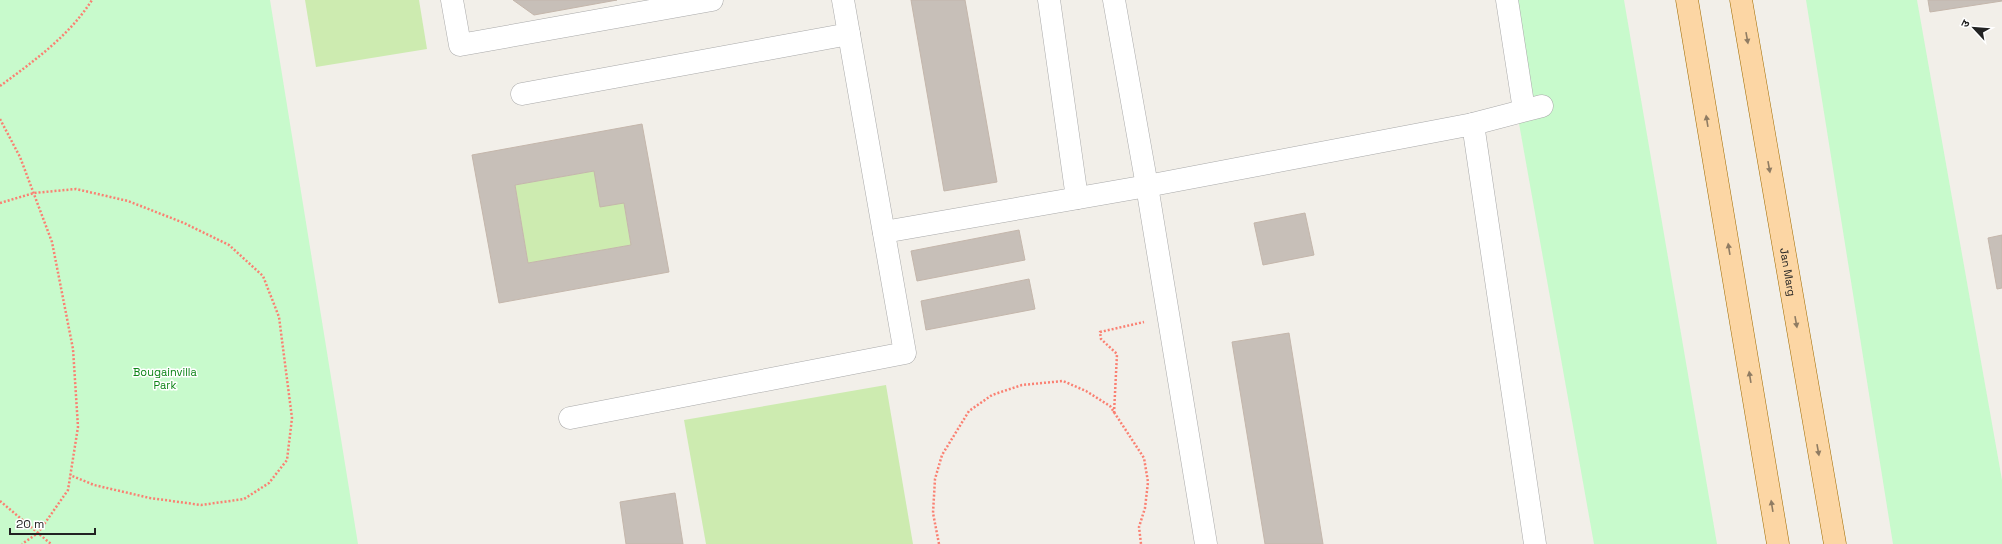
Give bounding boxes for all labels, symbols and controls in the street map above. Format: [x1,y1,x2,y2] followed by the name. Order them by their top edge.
[1954,8,1994,48] north arrow
[1957,17,1973,30] text: उ
[1745,32,1751,45] one-way arrow
[1704,115,1710,127] one-way arrow
[1767,160,1773,173] one-way arrow
[1726,243,1732,255] one-way arrow
[1777,247,1799,297] street label: Jan Marg
[1793,316,1799,328] one-way arrow
[133,365,198,392] park label: Bougainvilla Park
[1747,371,1753,383] one-way arrow
[1816,444,1822,456] one-way arrow
[1768,499,1774,512] one-way arrow
[10,510,95,536] scale bar
[16,516,44,532] text: 20 m

